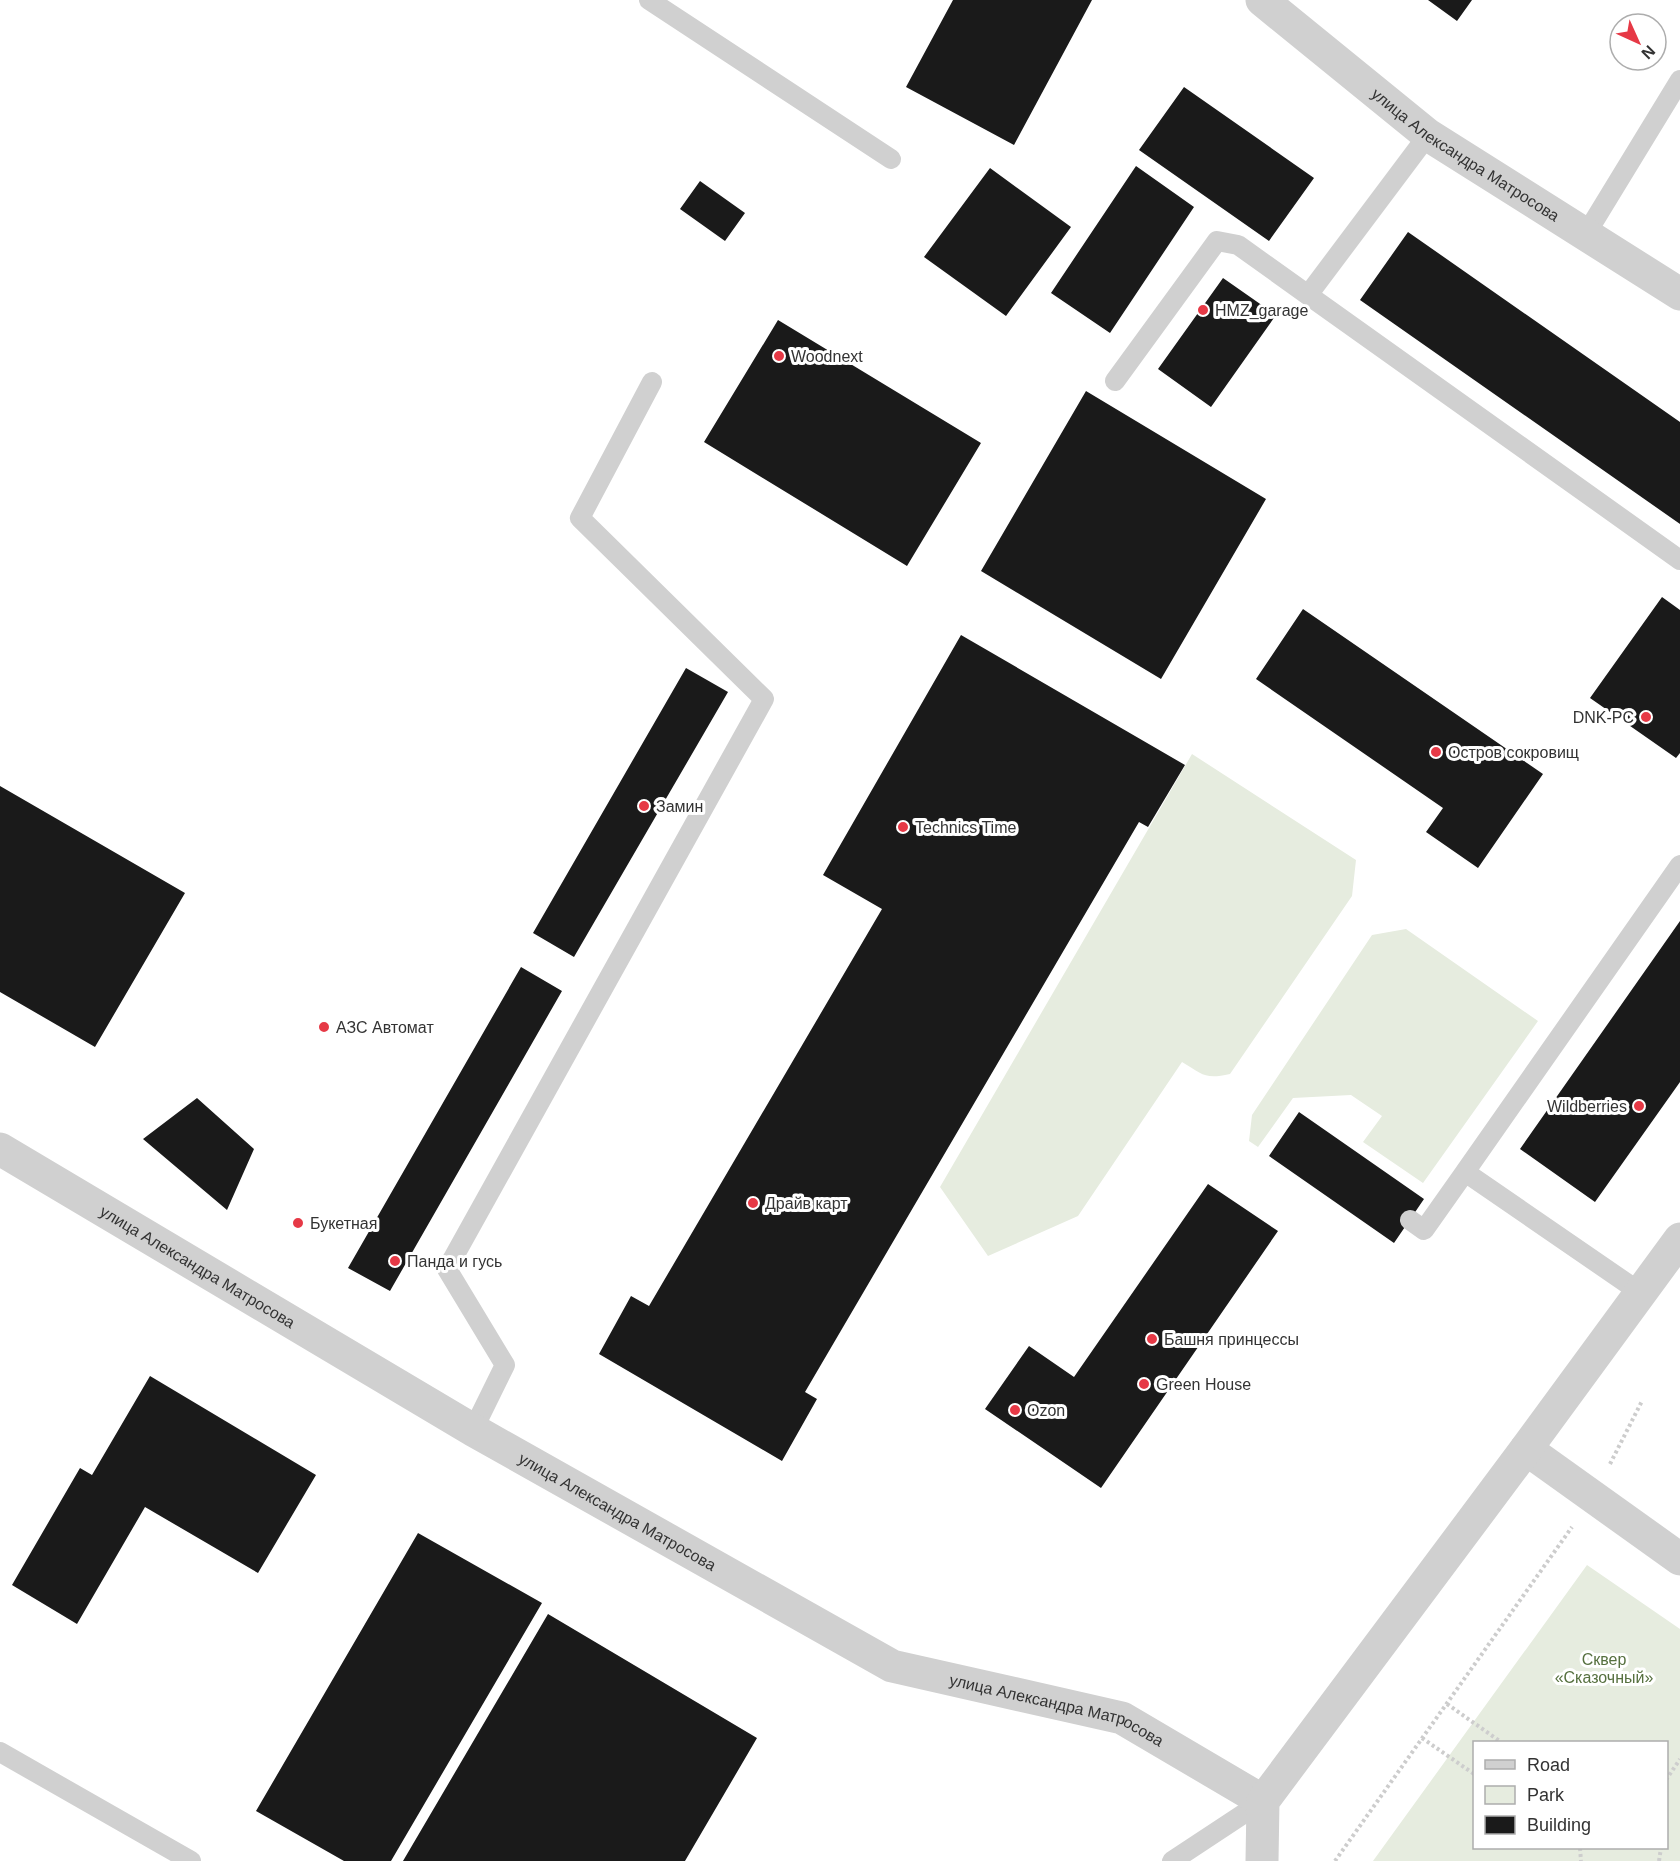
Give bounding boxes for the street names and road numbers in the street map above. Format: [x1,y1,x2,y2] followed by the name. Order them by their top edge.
[1369,84,1563,224] street label: улица Александра Матросова
[97,1202,298,1331] street label: улица Александра Матросова
[516,1449,719,1574] street label: улица Александра Матросова
[948,1671,1167,1749] street label: улица Александра Матросова

